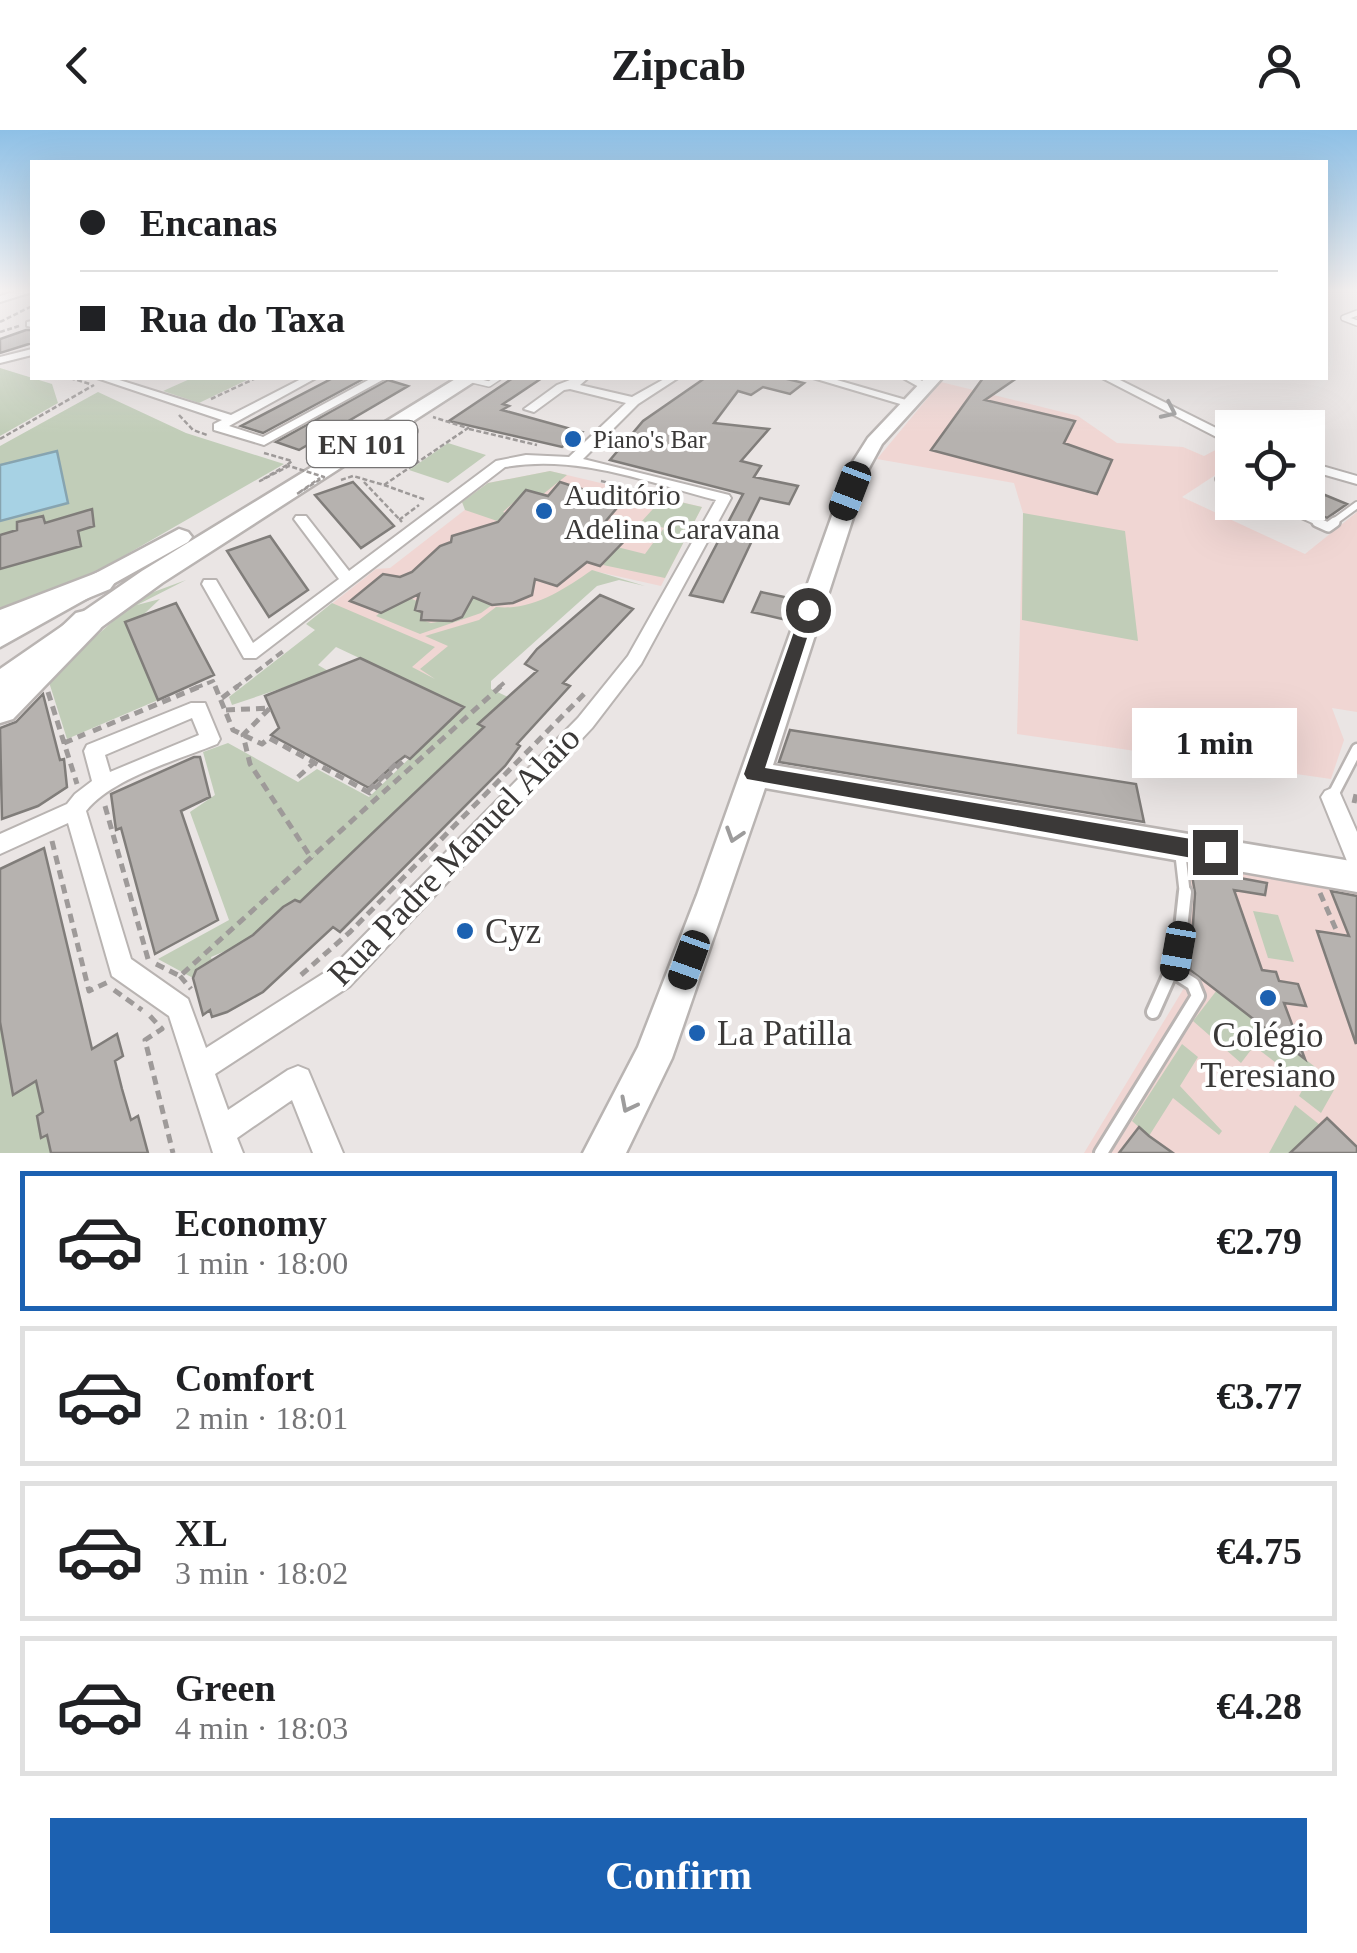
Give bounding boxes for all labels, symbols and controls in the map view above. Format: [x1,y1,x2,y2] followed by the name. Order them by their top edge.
[50,38,105,93] icon: back
[1252,38,1307,93] icon: person
[611,40,746,90] text: Zipcab
[140,202,277,244] text: Encanas
[140,298,345,340] text: Rua do Taxa
[1159,399,1177,419] one-way arrow
[1215,410,1325,520] map controls
[1215,410,1325,520] button: locate
[307,421,417,467] road number: EN 101
[593,426,707,453] place label: Piano's Bar
[562,428,584,450] marker: Piano's Bar
[825,458,875,524] car
[564,478,780,545] place label: Auditório Adelina Caravana
[533,500,555,522] marker: Auditório Adelina Caravana
[786,588,831,633] route start
[1132,707,1298,777] callout: 1 min
[320,718,588,994] street label: Rua Padre Manuel Alaio
[1176,725,1253,761] text: 1 min
[725,826,745,843] one-way arrow
[1193,830,1238,875] route end
[485,912,541,951] place label: Cyz
[1158,919,1198,983] car
[454,920,476,942] marker: Cyz
[665,927,713,993] car
[1257,987,1279,1009] marker: Colégio Teresiano
[717,1014,853,1053] place label: La Patilla
[1200,1016,1336,1095] place label: Colégio Teresiano
[686,1022,708,1044] marker: La Patilla
[621,1095,640,1113] one-way arrow
[55,1196,145,1286] icon: car
[175,1202,327,1244] text: Economy
[1217,1220,1302,1262] text: €2.79
[175,1245,348,1281] text: 1 min · 18:00
[55,1351,145,1441] icon: car
[175,1357,314,1399] text: Comfort
[1217,1375,1302,1417] text: €3.77
[175,1400,348,1436] text: 2 min · 18:01
[55,1506,145,1596] icon: car
[175,1512,228,1554] text: XL
[1217,1530,1302,1572] text: €4.75
[175,1555,348,1591] text: 3 min · 18:02
[55,1661,145,1751] icon: car
[175,1667,276,1709] text: Green
[1217,1685,1302,1727] text: €4.28
[175,1710,348,1746] text: 4 min · 18:03
[50,1818,1307,1933] button: Confirm

